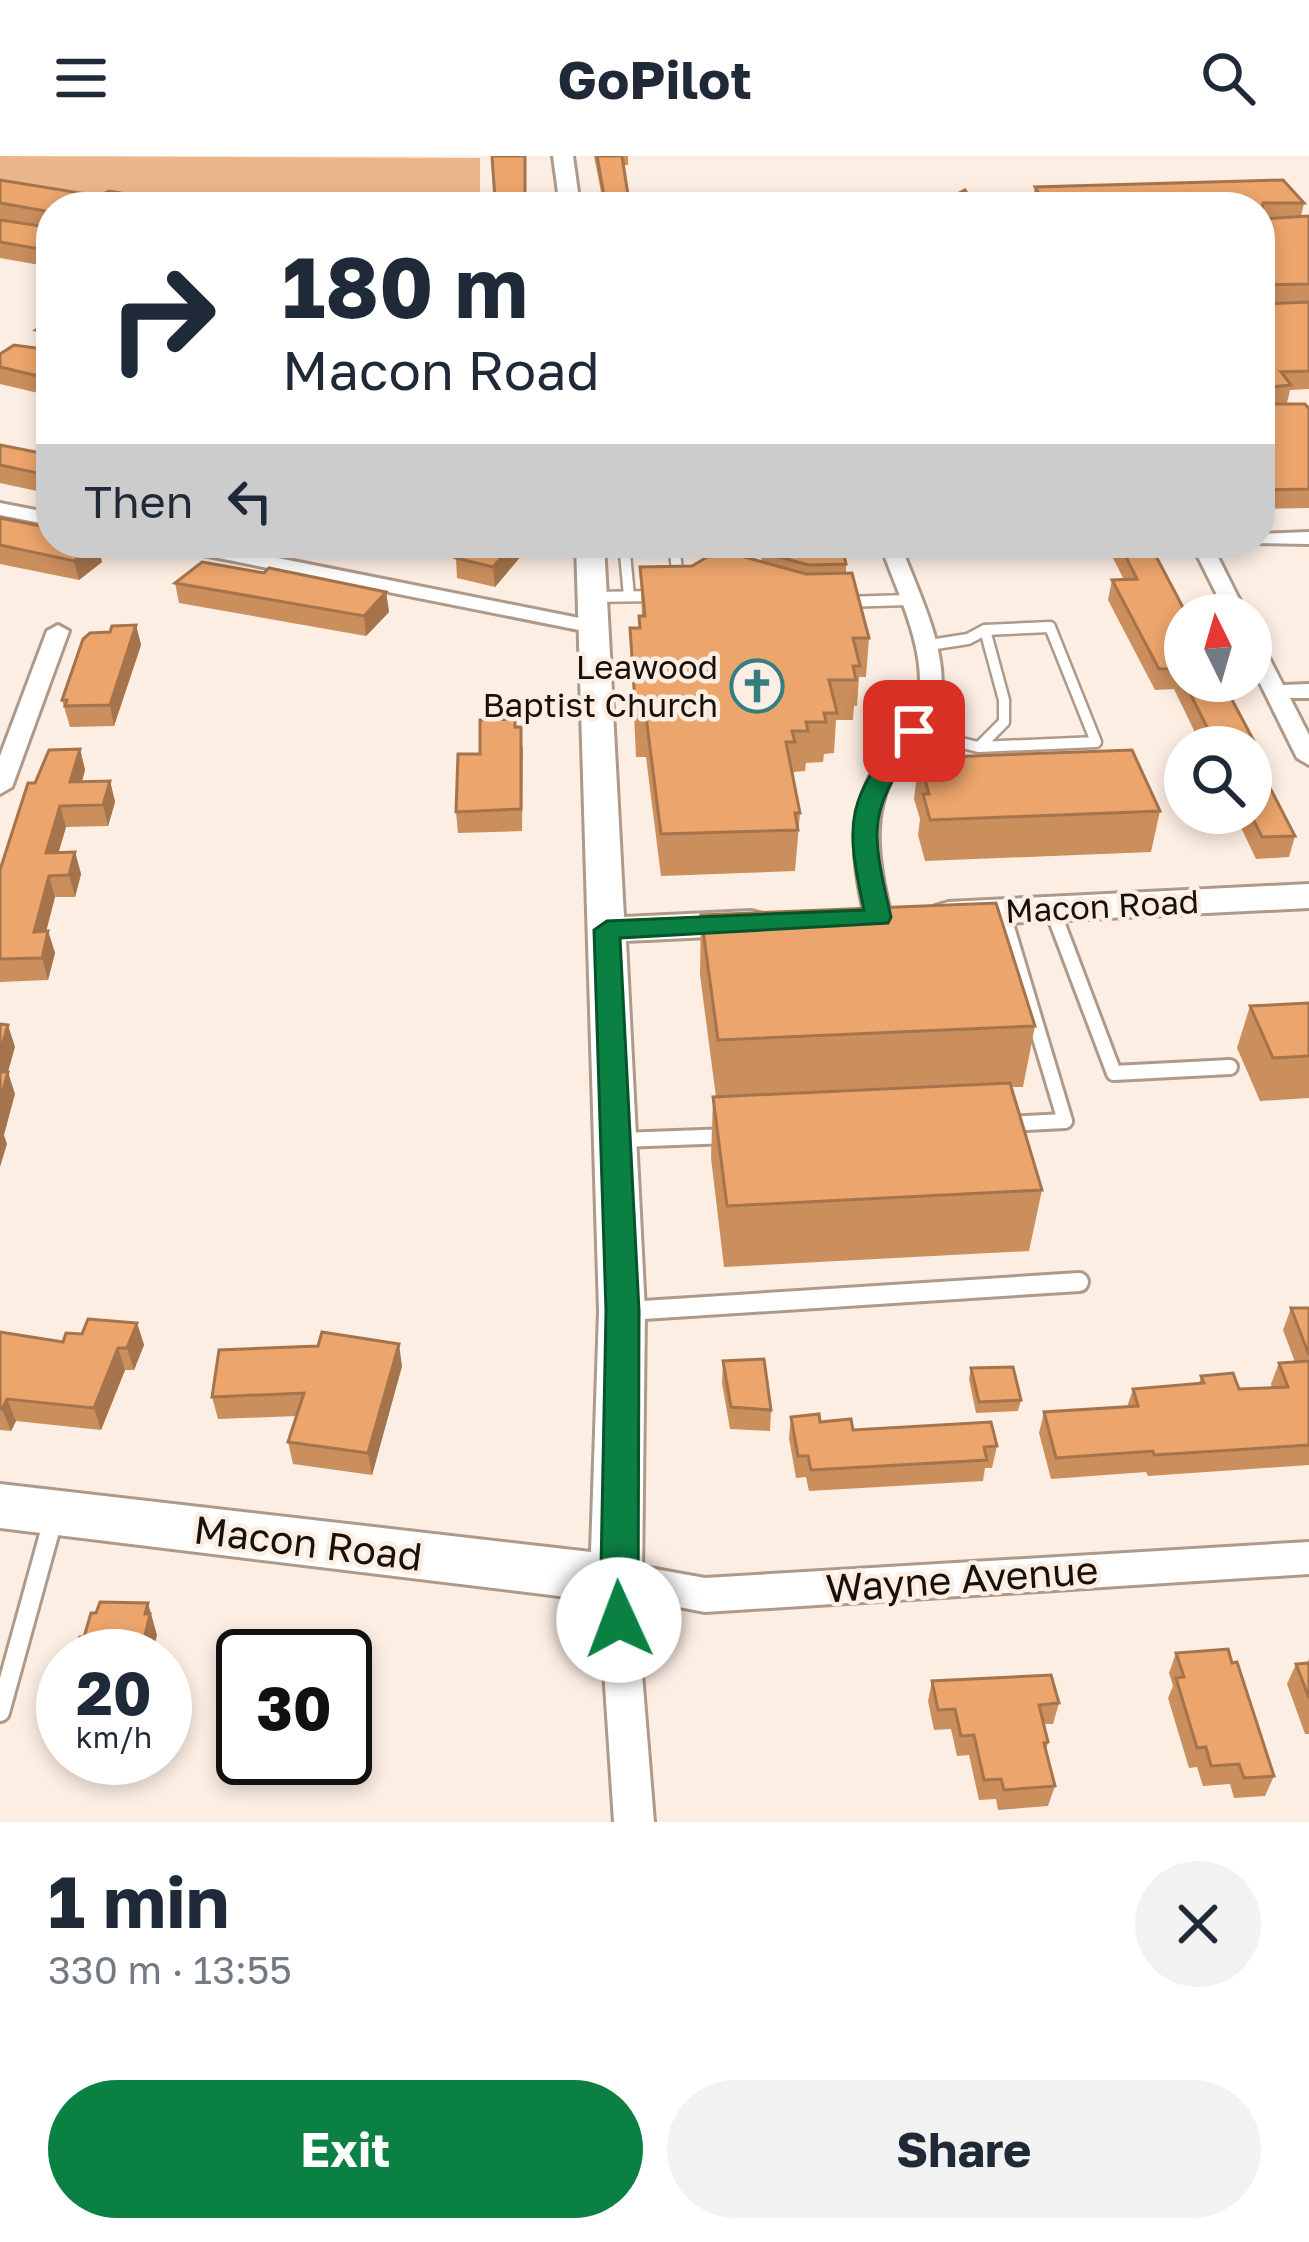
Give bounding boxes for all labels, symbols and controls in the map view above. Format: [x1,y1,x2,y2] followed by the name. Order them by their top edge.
[48,45,114,111] icon: menu
[1195,45,1261,111] icon: search
[557,46,752,111] text: GoPilot
[282,236,528,336] text: 180 m
[84,240,240,396] icon: right
[282,337,600,402] text: Macon Road
[217,468,283,534] icon: left
[84,474,193,528] text: Then
[1164,594,1272,702] north arrow
[1164,594,1272,834] map controls
[482,647,718,724] place label: Leawood Baptist Church
[729,658,785,714] church icon: Leawood Baptist Church
[863,680,965,782] pin
[881,698,947,764] icon: arrive
[1164,726,1272,834] button: search
[1004,881,1200,930] street label: Macon Road
[191,1505,425,1580] street label: Macon Road
[824,1546,1100,1611] street label: Wayne Avenue
[556,1557,682,1683] position arrow
[216,1629,372,1785] speed limit sign: 30
[76,1656,152,1728] text: 20
[76,1719,152,1755] text: km/h
[48,1857,229,1944] text: 1 min
[1135,1861,1261,1987] button: close
[48,1946,292,1993] text: 330 m · 13:55
[48,2080,643,2218] button: Exit
[667,2080,1261,2218] button: Share

